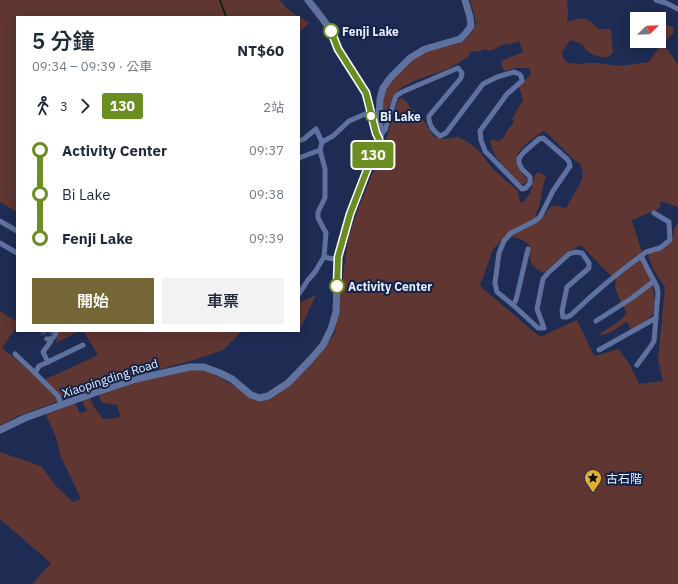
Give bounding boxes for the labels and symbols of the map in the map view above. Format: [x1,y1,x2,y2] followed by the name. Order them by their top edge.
[630,12,666,48] north arrow
[323,23,339,39] marker: Fenji Lake
[342,24,399,39] place label: Fenji Lake
[380,109,421,124] place label: Bi Lake
[365,110,377,122] marker: Bi Lake
[350,142,396,168] line badge: 130
[329,278,345,294] marker: Activity Center
[348,279,432,294] place label: Activity Center
[60,355,160,401] street label: Xiaopingding Road
[583,468,603,493] place icon: 古石階
[606,471,642,486] place label: 古石階

